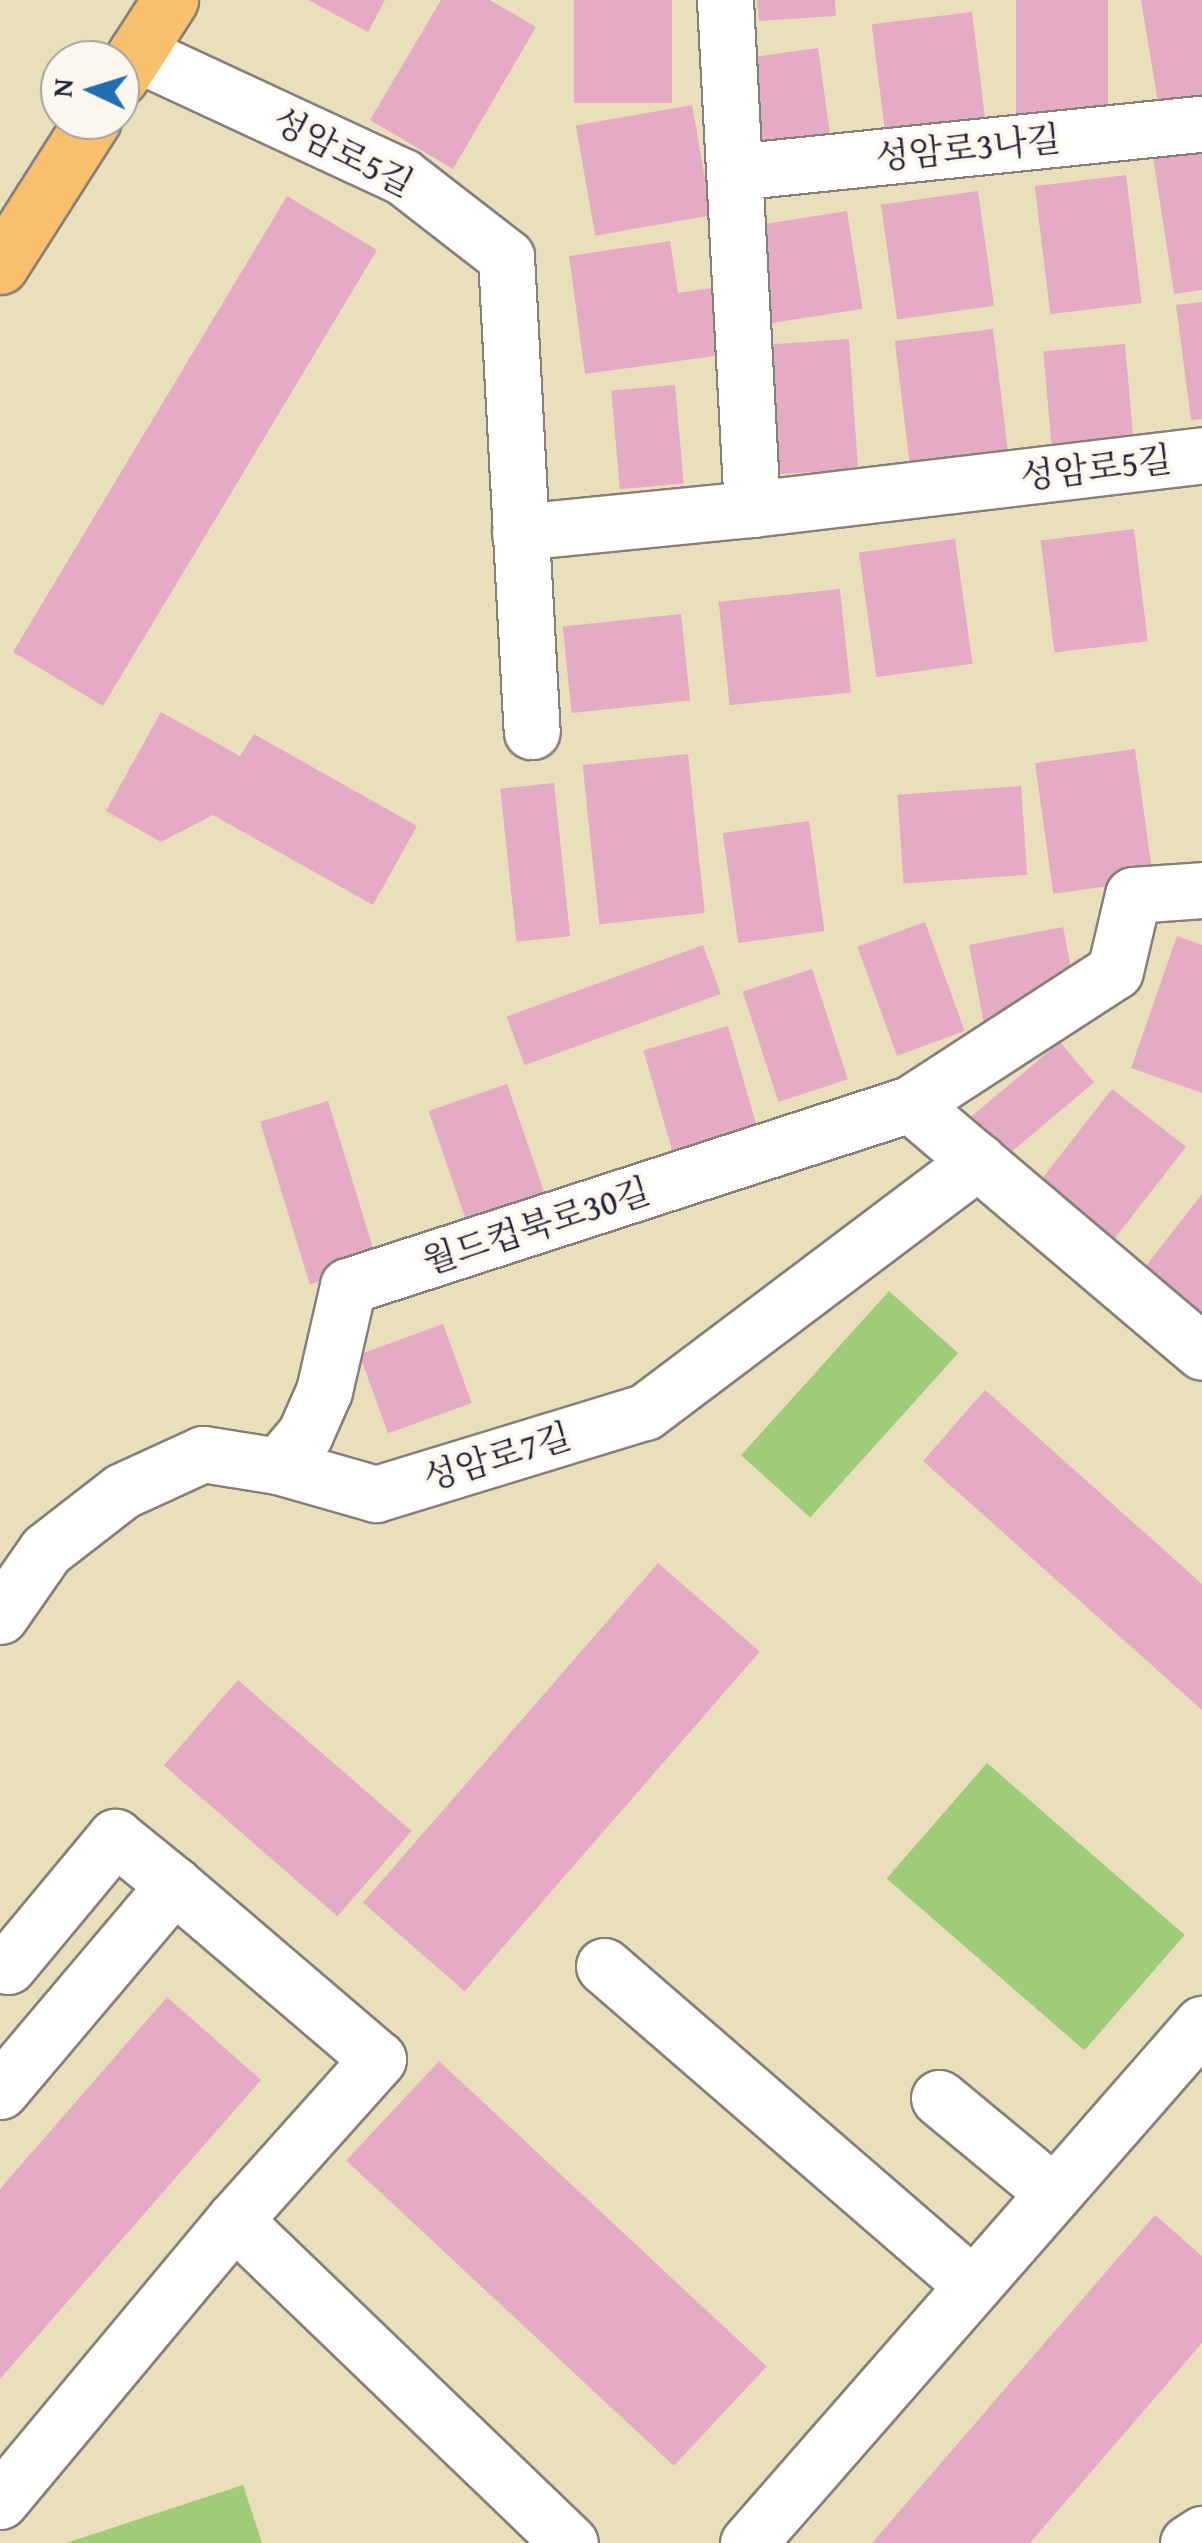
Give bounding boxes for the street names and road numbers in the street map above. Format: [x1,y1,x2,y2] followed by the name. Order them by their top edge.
[266,99,420,205] street label: 성암로5길
[873,117,1063,179] street label: 성암로3나길
[1018,438,1174,498] street label: 성암로5길
[417,1169,655,1283] street label: 월드컵북로30길
[418,1415,576,1499] street label: 성암로7길

